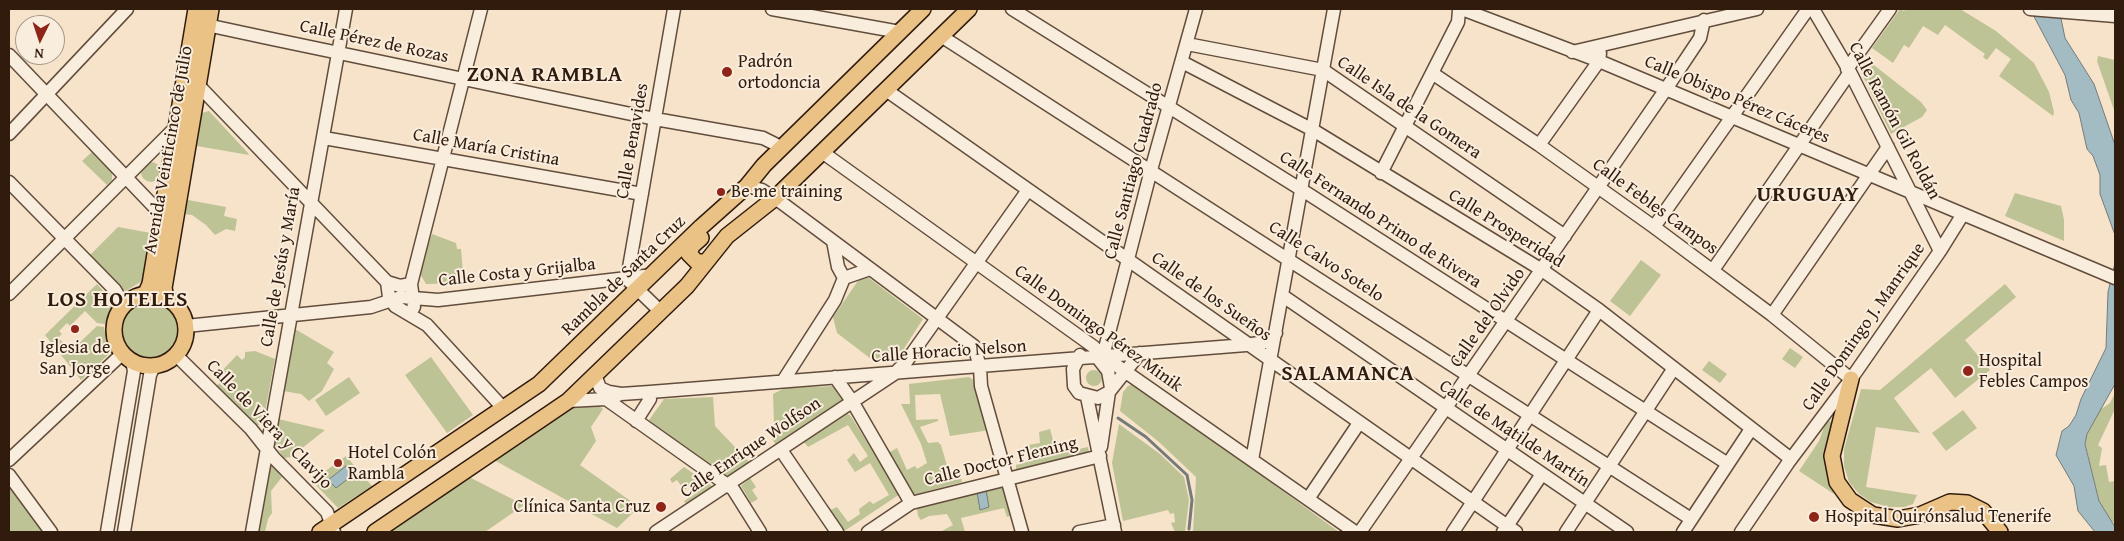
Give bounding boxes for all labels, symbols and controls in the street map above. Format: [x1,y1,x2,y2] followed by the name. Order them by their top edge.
[15,15,65,65] north arrow
[298,16,450,68] street label: Calle Pérez de Rozas
[1843,39,1945,203] street label: Calle Ramón Gil Roldán
[34,44,44,64] text: N
[140,44,198,256] street label: Avenida Veinticinco de Julio
[738,51,821,94] place label: Padrón ortodoncia
[1641,51,1833,149] street label: Calle Obispo Pérez Cáceres
[1333,52,1485,164] street label: Calle Isla de la Gomera
[465,62,625,88] district label: ZONA RAMBLA
[720,65,734,79] marker: Padrón ortodoncia
[1100,80,1168,262] street label: Calle Santiago Cuadrado
[612,82,654,200] street label: Calle Benavides
[411,124,561,172] street label: Calle María Cristina
[1275,147,1485,293] street label: Calle Fernando Primo de Rivera
[1588,154,1722,260] street label: Calle Febles Campos
[731,181,842,203] place label: Be me training
[1756,182,1860,208] district label: URUGUAY
[256,185,306,349] street label: Calle de Jesús y María
[1444,185,1568,273] street label: Calle Prosperidad
[715,186,727,198] marker: Be me training
[558,211,690,341] street label: Rambla de Santa Cruz
[1264,217,1388,307] street label: Calle Calvo Sotelo
[1798,239,1930,415] street label: Calle Domingo J. Manrique
[1147,248,1275,346] street label: Calle de los Sueños
[437,254,597,292] street label: Calle Costa y Grijalba
[1010,261,1186,397] street label: Calle Domingo Pérez Minik
[1446,264,1530,372] street label: Calle del Olvido
[46,287,190,313] district label: LOS HOTELES
[69,323,81,335] marker: Iglesia de San Jorge
[871,336,1027,368] street label: Calle Horacio Nelson
[39,337,111,379] place label: Iglesia de San Jorge
[1979,350,2088,392] place label: Hospital Febles Campos
[202,356,336,494] street label: Calle de Viera y Clavijo
[1280,361,1416,387] district label: SALAMANCA
[1961,364,1975,378] marker: Hospital Febles Campos
[1435,376,1593,492] street label: Calle de Matilde Martín
[676,393,826,503] street label: Calle Enrique Wolfson
[922,433,1080,491] street label: Calle Doctor Fleming
[348,442,436,484] place label: Hotel Colón Rambla
[332,457,344,469] marker: Hotel Colón Rambla
[513,496,650,518] place label: Clínica Santa Cruz
[654,500,668,514] marker: Clínica Santa Cruz
[1825,506,2051,528] place label: Hospital Quirónsalud Tenerife
[1807,510,1821,524] marker: Hospital Quirónsalud Tenerife

